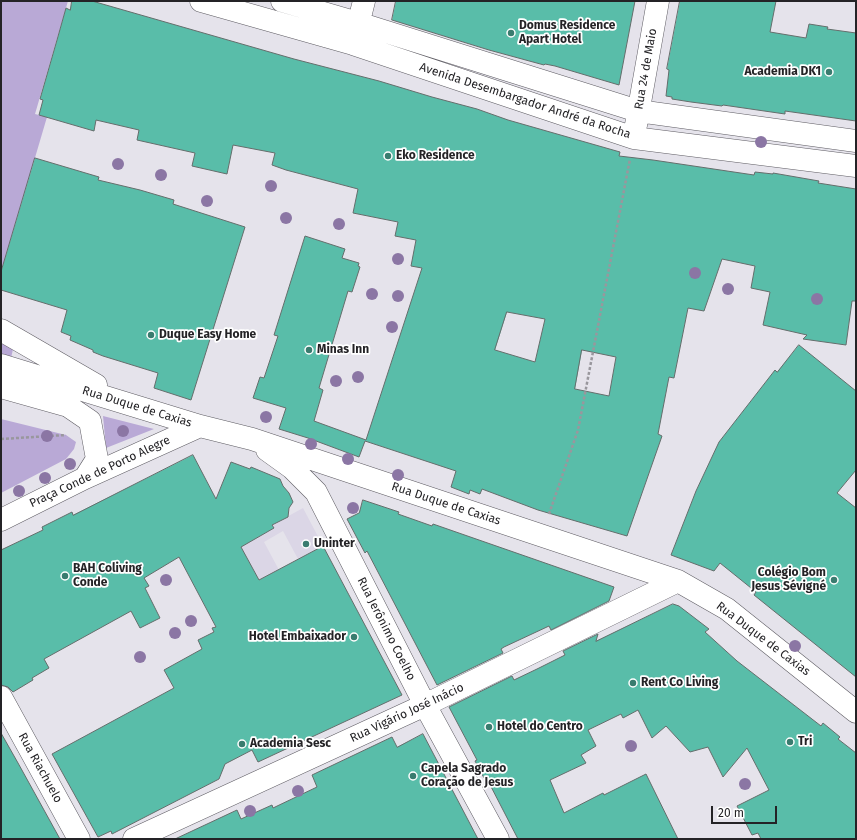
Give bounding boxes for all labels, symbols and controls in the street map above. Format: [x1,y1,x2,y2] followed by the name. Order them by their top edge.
[519,19,615,47] place label: Domus Residence Apart Hotel
[632,27,660,111] street label: Rua 24 de Maio
[506,28,516,38] marker: Domus Residence Apart Hotel
[418,60,632,142] street label: Avenida Desembargador André da Rocha
[745,65,821,79] place label: Academia DK1
[824,67,834,77] marker: Academia DK1
[396,149,475,163] place label: Eko Residence
[383,151,393,161] marker: Eko Residence
[159,328,256,342] place label: Duque Easy Home
[146,330,156,340] marker: Duque Easy Home
[317,343,369,357] place label: Minas Inn
[304,345,314,355] marker: Minas Inn
[80,383,194,431] street label: Rua Duque de Caxias
[27,433,173,511] street label: Praça Conde de Porto Alegre
[390,480,502,528] street label: Rua Duque de Caxias
[314,537,355,551] place label: Uninter
[301,539,311,549] marker: Uninter
[73,562,142,590] place label: BAH Coliving Conde
[751,566,826,594] place label: Colégio Bom Jesus Sévigné
[60,571,70,581] marker: BAH Coliving Conde
[354,575,418,683] street label: Rua Jerônimo Coelho
[829,575,839,585] marker: Colégio Bom Jesus Sévigné
[713,599,813,679] street label: Rua Duque de Caxias
[249,630,346,644] place label: Hotel Embaixador
[349,632,359,642] marker: Hotel Embaixador
[641,676,718,690] place label: Rent Co Living
[628,678,638,688] marker: Rent Co Living
[348,680,466,746] street label: Rua Vigário José Inácio
[497,720,583,734] place label: Hotel do Centro
[484,722,494,732] marker: Hotel do Centro
[15,730,65,806] street label: Rua Riachuelo
[798,735,812,749] place label: Tri
[250,737,331,751] place label: Academia Sesc
[785,737,795,747] marker: Tri
[237,739,247,749] marker: Academia Sesc
[421,762,513,790] place label: Capela Sagrado Coração de Jesus
[408,771,418,781] marker: Capela Sagrado Coração de Jesus
[713,798,779,824] scale bar
[718,806,744,820] text: 20 m

